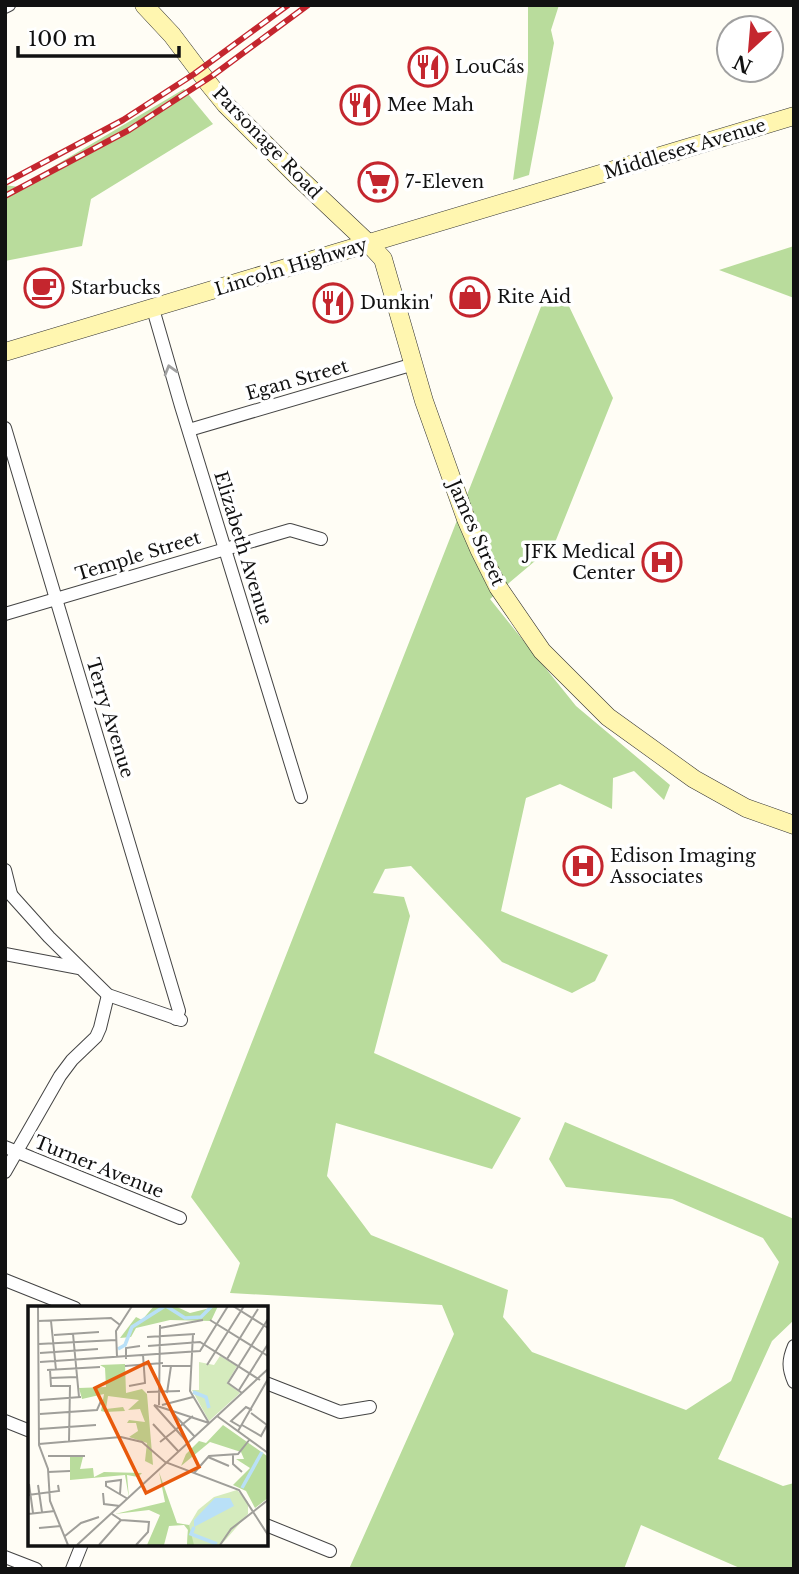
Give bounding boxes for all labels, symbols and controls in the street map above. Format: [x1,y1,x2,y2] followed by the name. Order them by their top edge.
[18,14,178,58] scale bar
[715,14,785,84] north arrow
[28,26,96,52] text: 100 m
[407,46,449,88] restaurant icon: LouCás
[730,50,756,78] text: N
[455,56,524,78] place label: LouCás
[208,82,326,204] street label: Parsonage Road
[339,84,381,126] restaurant icon: Mee Mah
[387,94,474,116] place label: Mee Mah
[601,114,769,184] street label: Middlesex Avenue
[357,161,399,203] supermarket icon: 7-Eleven
[405,171,484,193] place label: 7-Eleven
[212,233,370,301] street label: Lincoln Highway
[23,267,65,309] cafe icon: Starbucks
[449,276,491,318] shop icon: Rite Aid
[71,277,161,299] place label: Starbucks
[312,282,354,324] restaurant icon: Dunkin'
[497,286,571,308] place label: Rite Aid
[360,292,434,314] place label: Dunkin'
[243,355,351,405] street label: Egan Street
[164,364,179,376] one-way arrow
[209,469,277,627] street label: Elizabeth Avenue
[442,475,509,590] street label: James Street
[73,526,203,586] street label: Temple Street
[522,541,635,584] place label: JFK Medical Center
[641,541,683,583] hospital icon: JFK Medical Center
[81,656,139,780] street label: Terry Avenue
[562,845,604,887] hospital icon: Edison Imaging Associates
[609,845,756,888] place label: Edison Imaging Associates
[31,1131,167,1203] street label: Turner Avenue
[28,1306,268,1546] inset map

